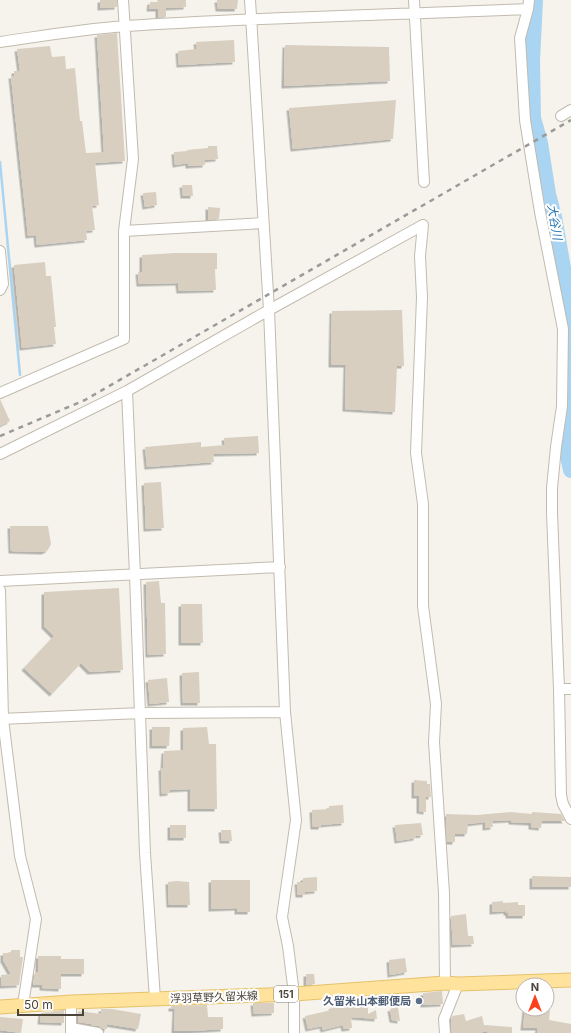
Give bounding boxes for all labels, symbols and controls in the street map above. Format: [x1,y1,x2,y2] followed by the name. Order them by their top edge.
[544,203,566,243] water label: 大谷川
[515,977,555,1017] north arrow
[531,980,539,994] text: N
[274,986,298,1002] road number: 151
[170,988,258,1006] street label: 浮羽草野久留米線
[18,991,83,1017] scale bar
[323,994,411,1008] place label: 久留米山本郵便局
[414,996,424,1006] marker: 久留米山本郵便局
[24,997,53,1012] text: 50 m

